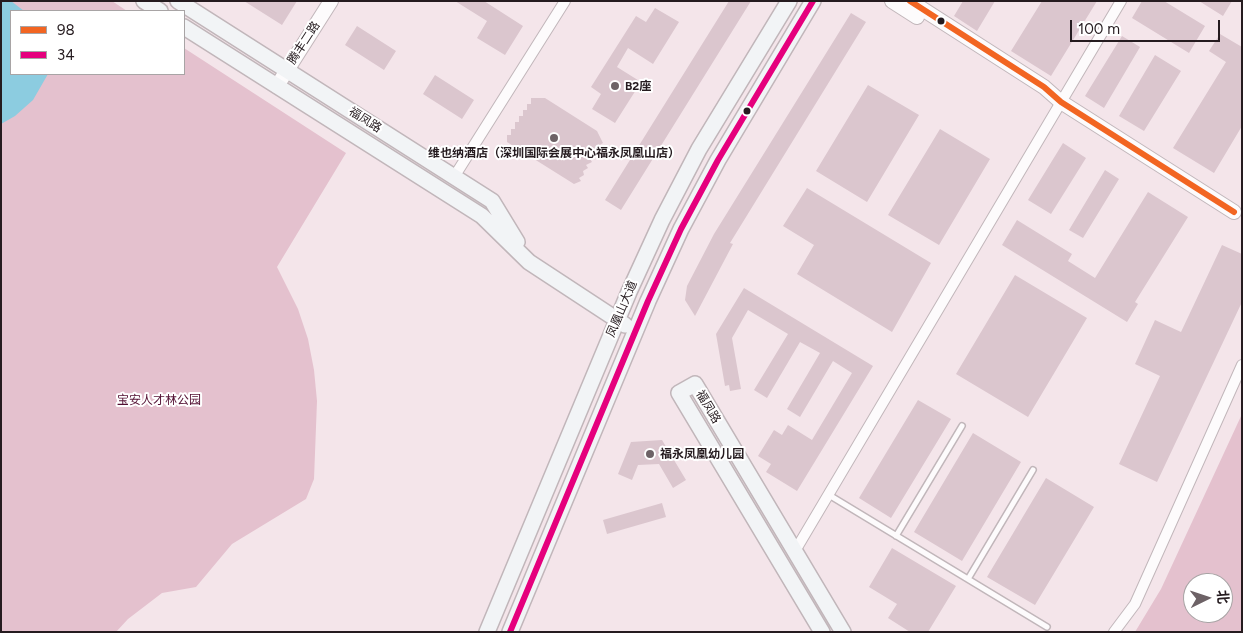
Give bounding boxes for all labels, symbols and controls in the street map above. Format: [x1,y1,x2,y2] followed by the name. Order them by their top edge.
[10,10,185,75] legend
[1073,10,1223,42] scale bar
[936,16,946,26] unlabelled marker
[285,19,323,67] street label: 腾丰二路
[1078,20,1120,38] text: 100 m
[57,21,75,39] text: 98
[57,46,74,64] text: 34
[625,79,651,93] place label: B2座
[609,80,621,92] marker: B2座
[346,104,384,136] street label: 福凤路
[742,106,752,116] unlabelled marker
[548,132,560,144] marker: 维也纳酒店（深圳国际会展中心福永凤凰山店）
[428,146,680,160] place label: 维也纳酒店（深圳国际会展中心福永凤凰山店）
[604,279,640,339] street label: 凤凰山大道
[693,388,723,426] street label: 福凤路
[117,393,201,407] park label: 宝安人才林公园
[660,447,744,461] place label: 福永凤凰幼儿园
[644,448,656,460] marker: 福永凤凰幼儿园
[1183,573,1233,623] north arrow
[1213,589,1231,605] text: 北

